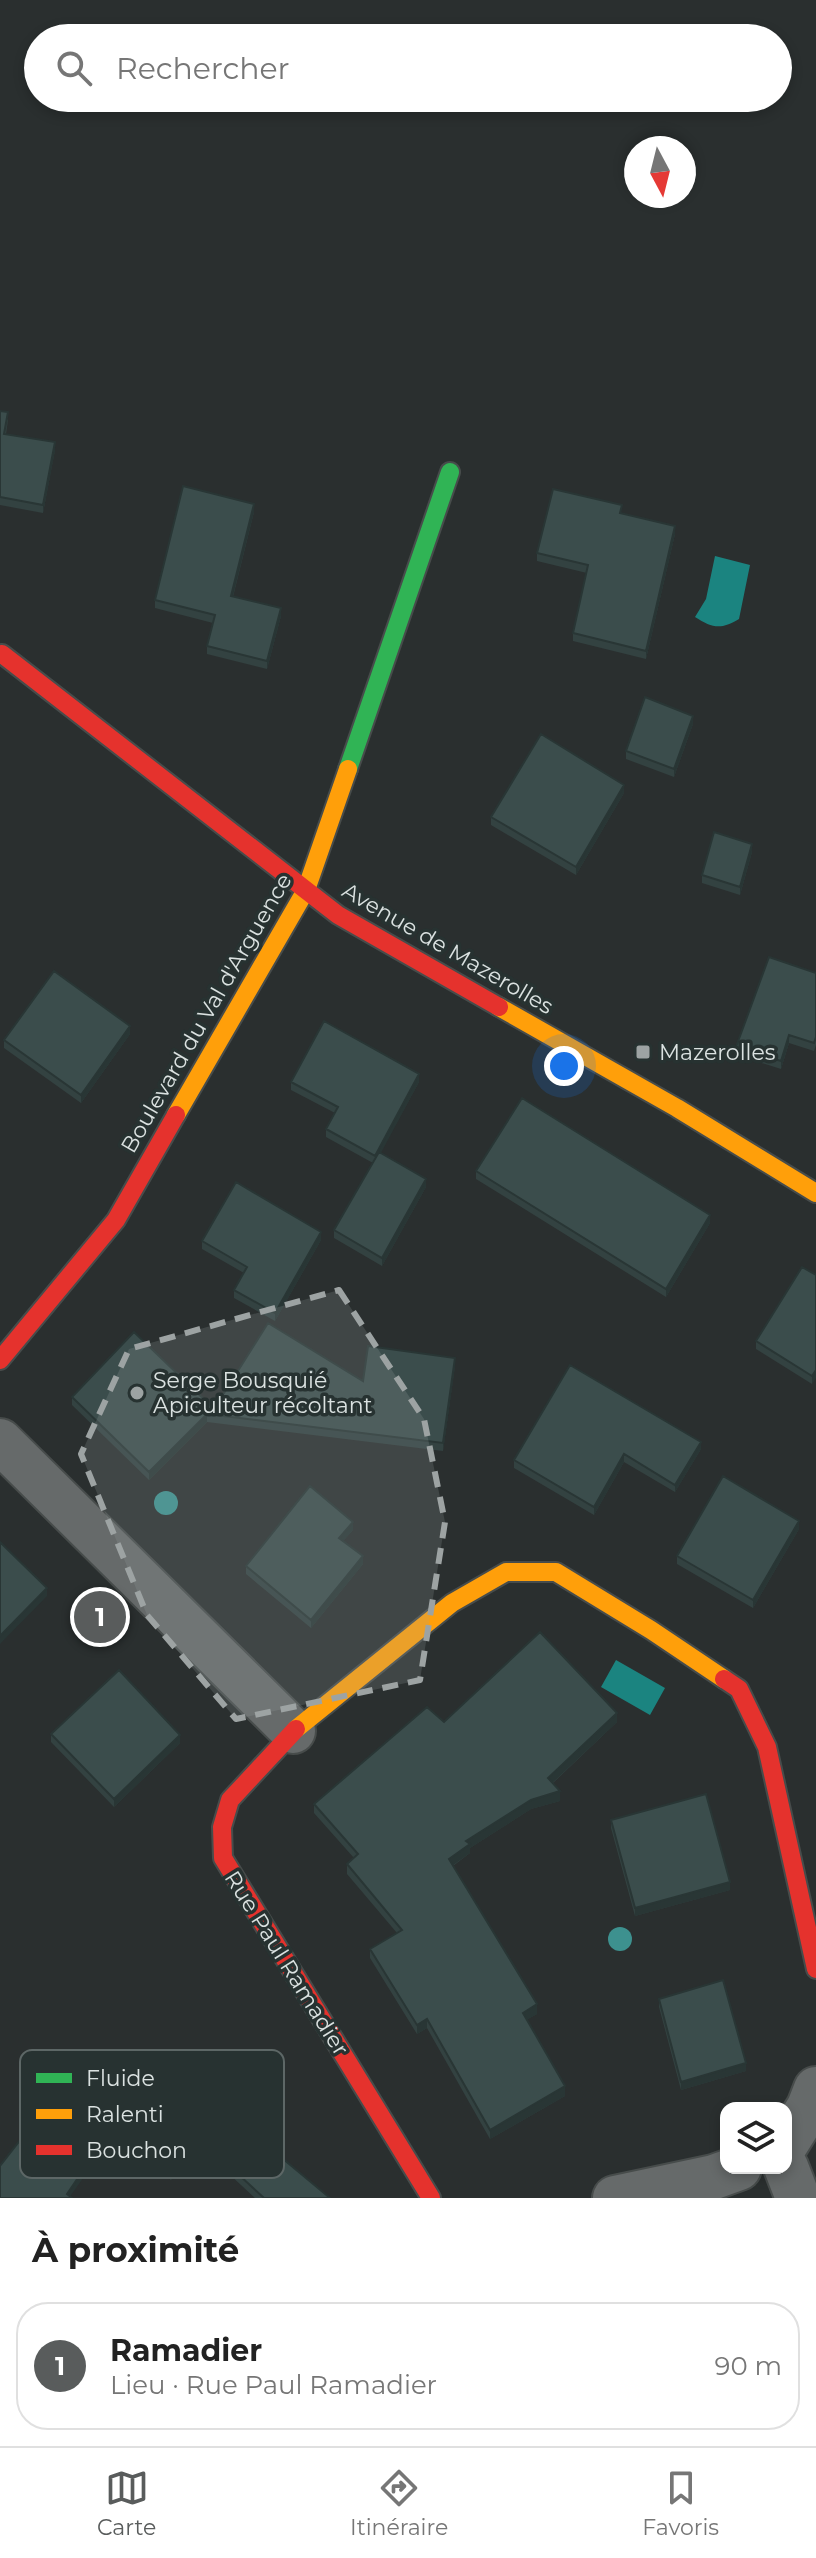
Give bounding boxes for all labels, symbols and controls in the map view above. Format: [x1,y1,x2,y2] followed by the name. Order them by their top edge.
[24,24,792,112] search box
[52,46,96,90] icon: search
[116,50,290,87] text: Rechercher
[624,136,696,208] north arrow
[115,869,298,1158] street label: Boulevard du Val d'Arguence
[337,877,558,1020] street label: Avenue de Mazerolles
[659,1039,776,1066] place label: Mazerolles
[634,1043,652,1061] marker: Mazerolles
[544,1046,584,1086] your location
[153,1367,373,1419] place label: Serge Bousquié Apiculteur récoltant
[128,1384,146,1402] marker: Serge Bousquié Apiculteur récoltant
[74,1587,126,1647] pin: 1
[219,1866,354,2061] street label: Rue Paul Ramadier
[20,2050,284,2178] legend
[86,2065,155,2092] text: Fluide
[86,2101,164,2128] text: Ralenti
[720,2102,792,2174] map controls
[720,2102,792,2174] button: layers
[86,2137,187,2164] text: Bouchon
[32,2229,239,2271] text: À proximité
[110,2332,262,2369] text: Ramadier
[55,2350,65,2382] text: 1
[715,2350,782,2382] text: 90 m
[110,2369,437,2401] text: Lieu · Rue Paul Ramadier
[97,2466,156,2541] tab: Carte
[350,2466,448,2541] tab: Itinéraire
[642,2466,719,2541] tab: Favoris

